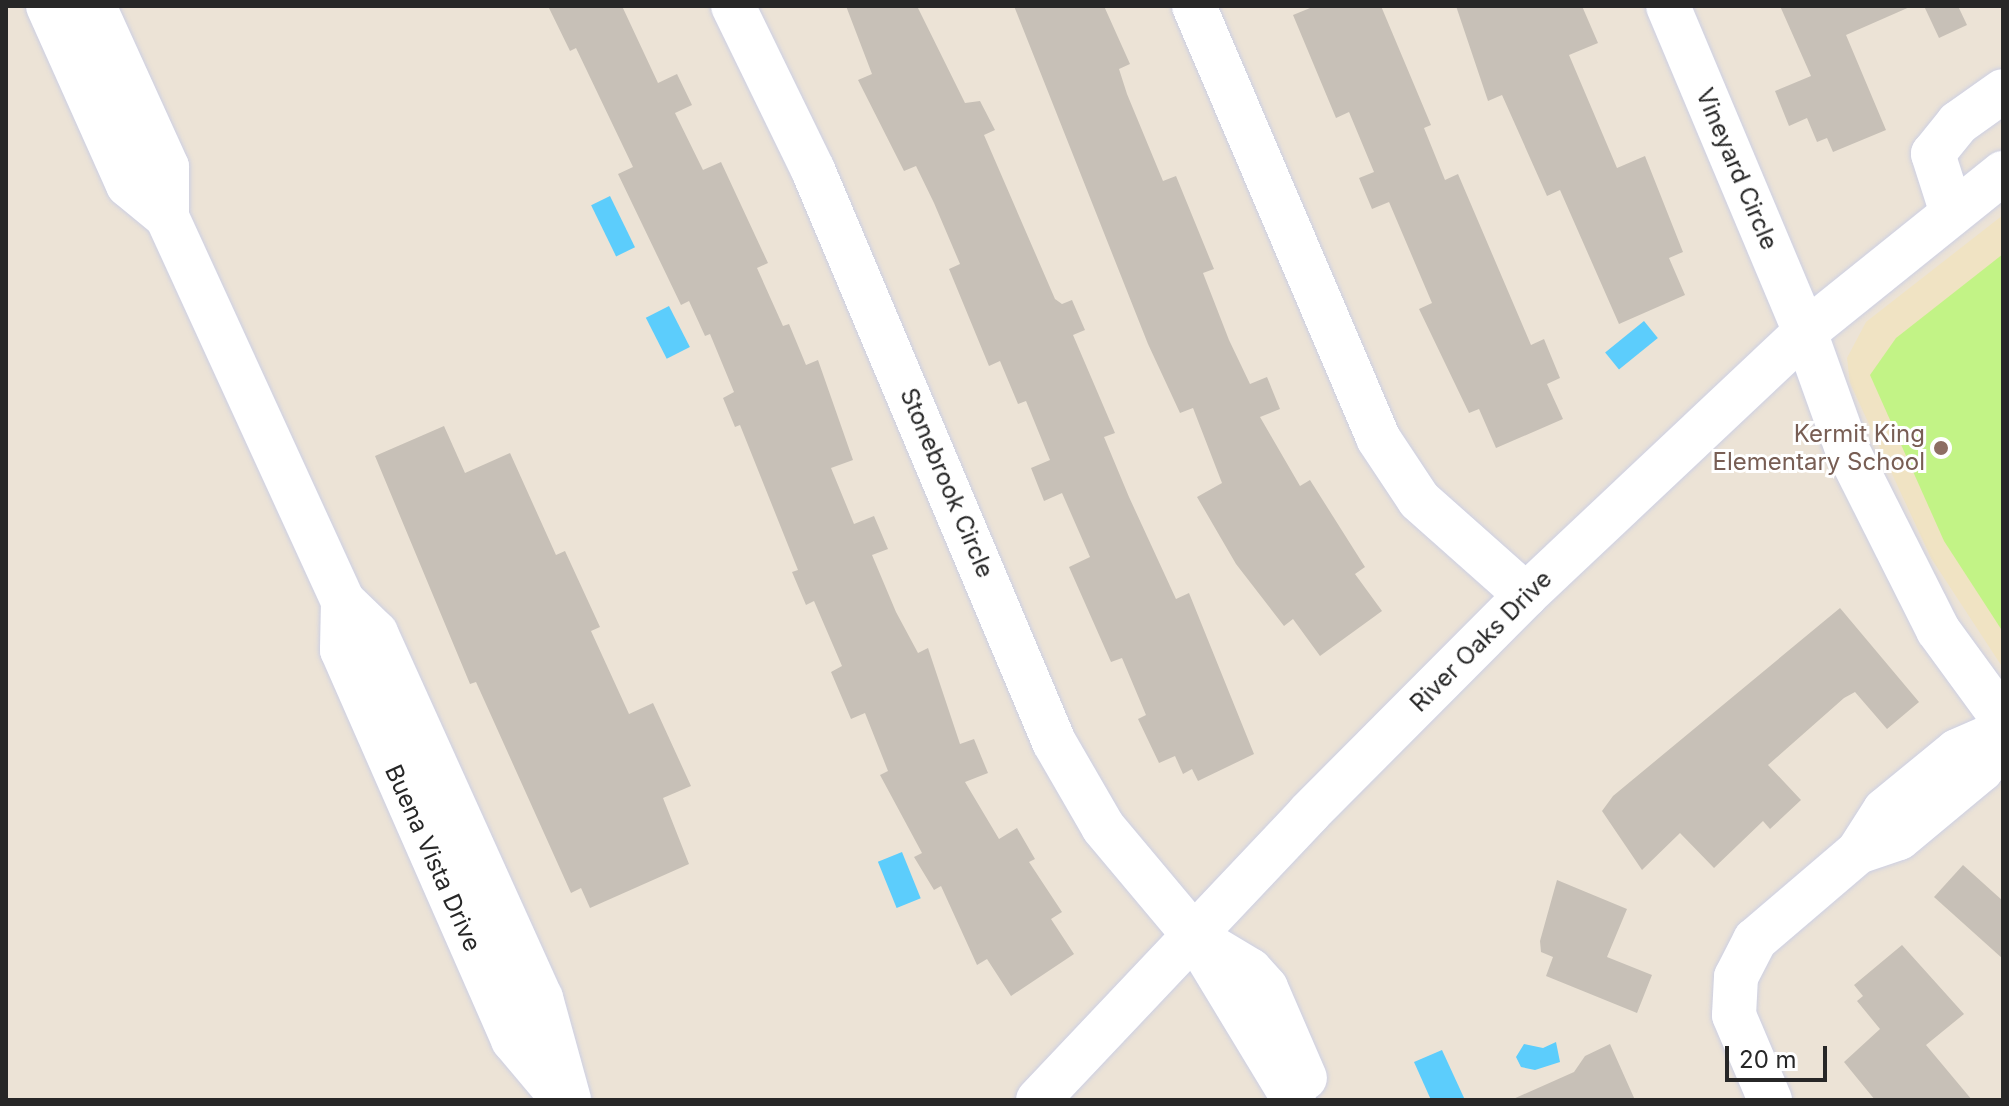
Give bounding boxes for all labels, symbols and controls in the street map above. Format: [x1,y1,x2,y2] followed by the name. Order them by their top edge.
[1690,84,1784,254] street label: Vineyard Circle
[894,384,1000,582] street label: Stonebrook Circle
[1713,420,1925,476] place label: Kermit King Elementary School
[1932,439,1950,457] marker: Kermit King Elementary School
[1404,564,1558,718] street label: River Oaks Drive
[379,760,487,956] street label: Buena Vista Drive
[1729,1030,1831,1080] scale bar
[1739,1045,1797,1074] text: 20 m

